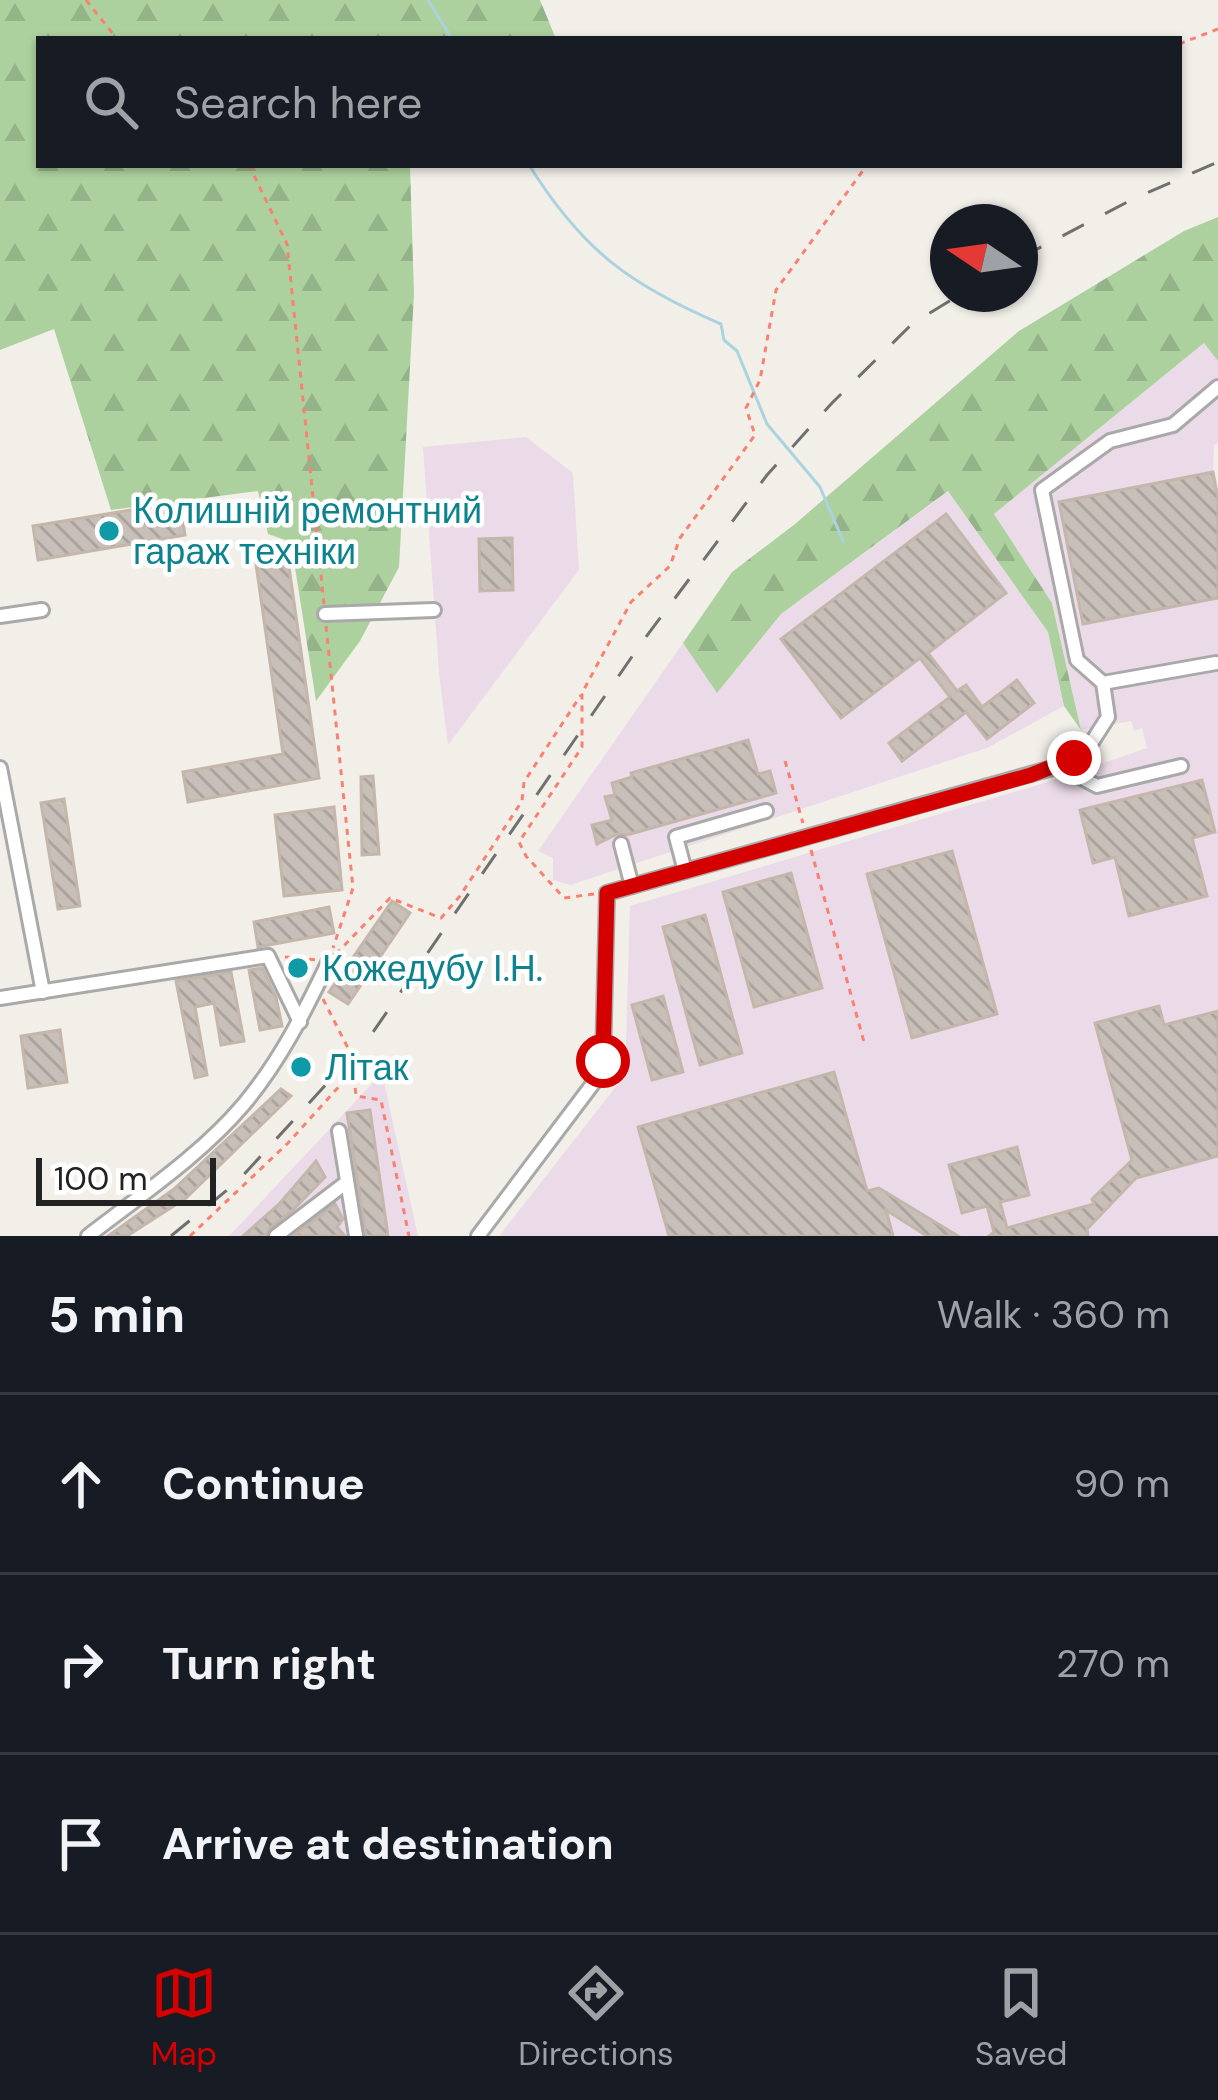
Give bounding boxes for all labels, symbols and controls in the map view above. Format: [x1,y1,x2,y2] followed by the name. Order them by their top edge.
[36,36,1182,168] search box
[78,69,144,135] icon: search
[174,73,422,132] text: Search here
[930,204,1038,312] north arrow
[133,487,482,575] place label: Колишній ремонтний гараж техніки
[96,518,122,544] marker: Колишній ремонтний гараж техніки
[1047,731,1101,785] route end
[322,945,543,992] place label: Кожедубу І.Н.
[285,955,311,981] marker: Кожедубу І.Н.
[576,1034,630,1088] route start
[325,1044,409,1091] place label: Літак
[288,1054,314,1080] marker: Літак
[36,1152,216,1205] scale bar
[54,1157,148,1200] text: 100 m
[48,1281,185,1348] text: 5 min
[937,1289,1170,1340] text: Walk · 360 m
[48,1451,114,1517] icon: ahead
[162,1454,365,1513] text: Continue
[1074,1458,1170,1509] text: 90 m
[48,1631,114,1697] icon: right
[162,1634,376,1693] text: Turn right
[1056,1638,1170,1689] text: 270 m
[48,1811,114,1877] icon: arrive
[162,1814,614,1873] text: Arrive at destination
[151,1960,217,2075] tab: Map
[518,1960,674,2075] tab: Directions
[975,1960,1067,2075] tab: Saved

